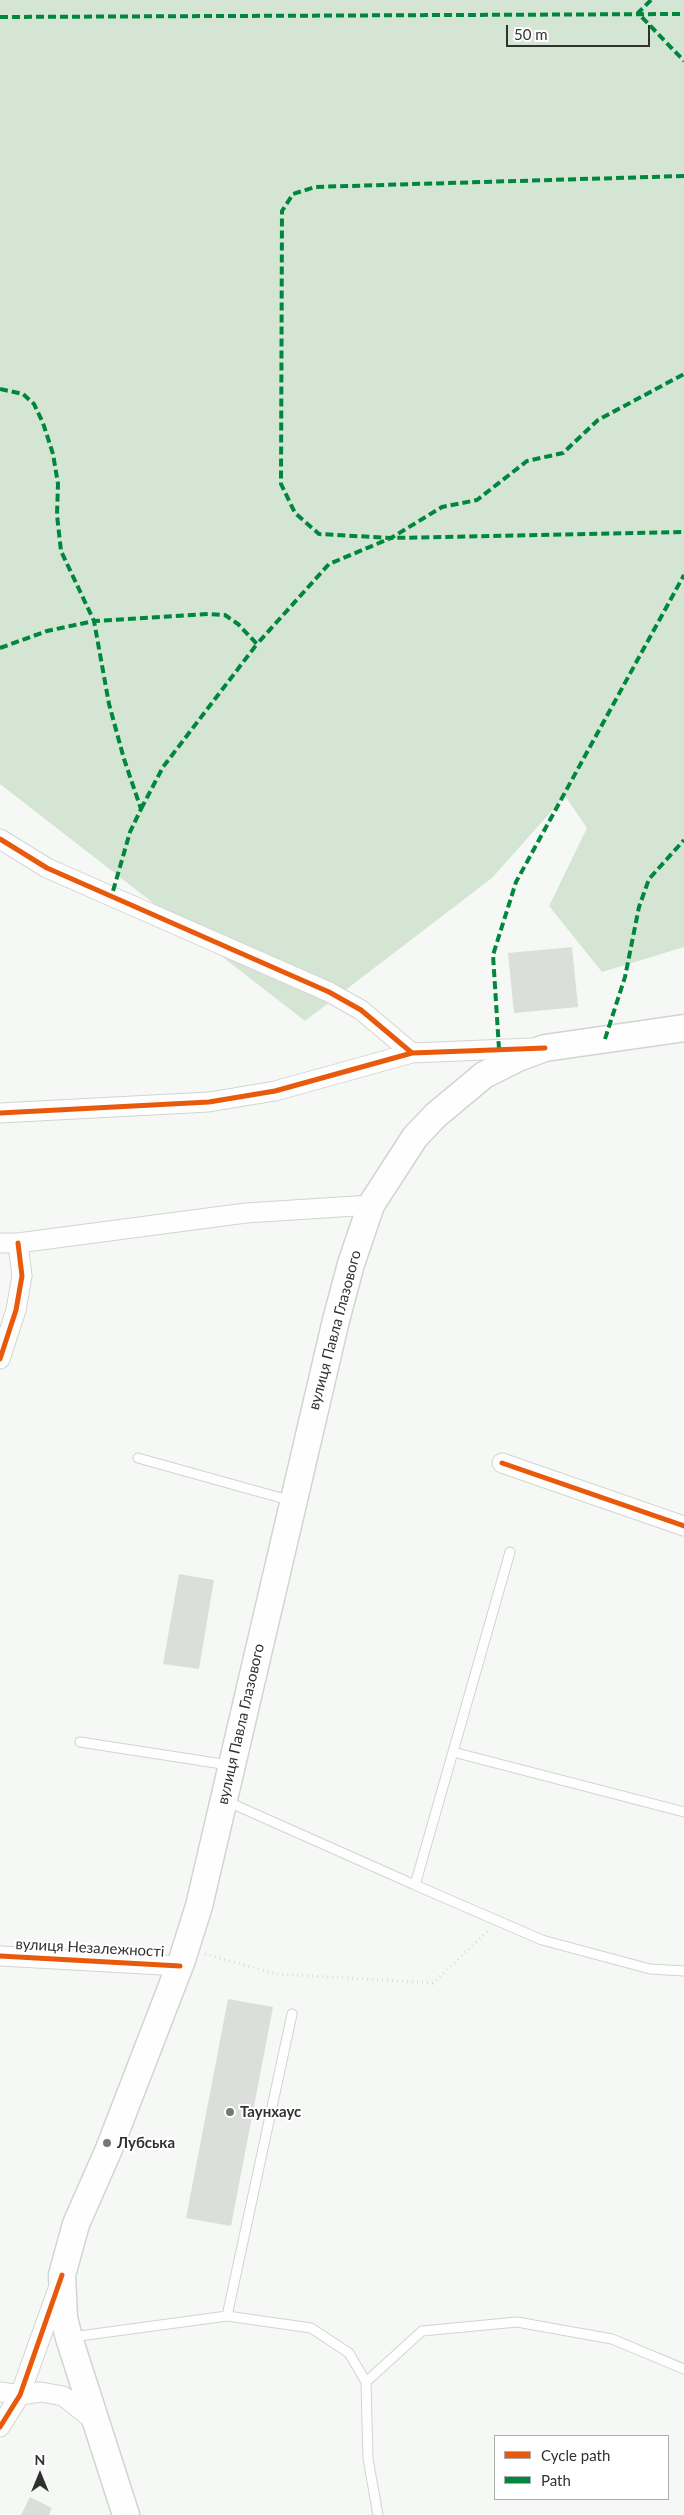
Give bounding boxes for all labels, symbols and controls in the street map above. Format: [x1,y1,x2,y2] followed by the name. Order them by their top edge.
[509,15,653,47] scale bar
[514,25,548,43] text: 50 m
[305,1248,365,1412] street label: вулиця Павла Глазового
[214,1642,268,1806] street label: вулиця Павла Глазового
[15,1935,165,1961] street label: вулиця Незалежності
[240,2103,301,2121] place label: Таунхаус
[224,2106,236,2118] marker: Таунхаус
[117,2134,175,2152] place label: Лубська
[101,2137,113,2149] marker: Лубська
[494,2435,669,2500] legend
[541,2446,610,2464] text: Cycle path
[15,2450,65,2500] north arrow
[35,2451,45,2468] text: N
[541,2471,571,2489] text: Path

